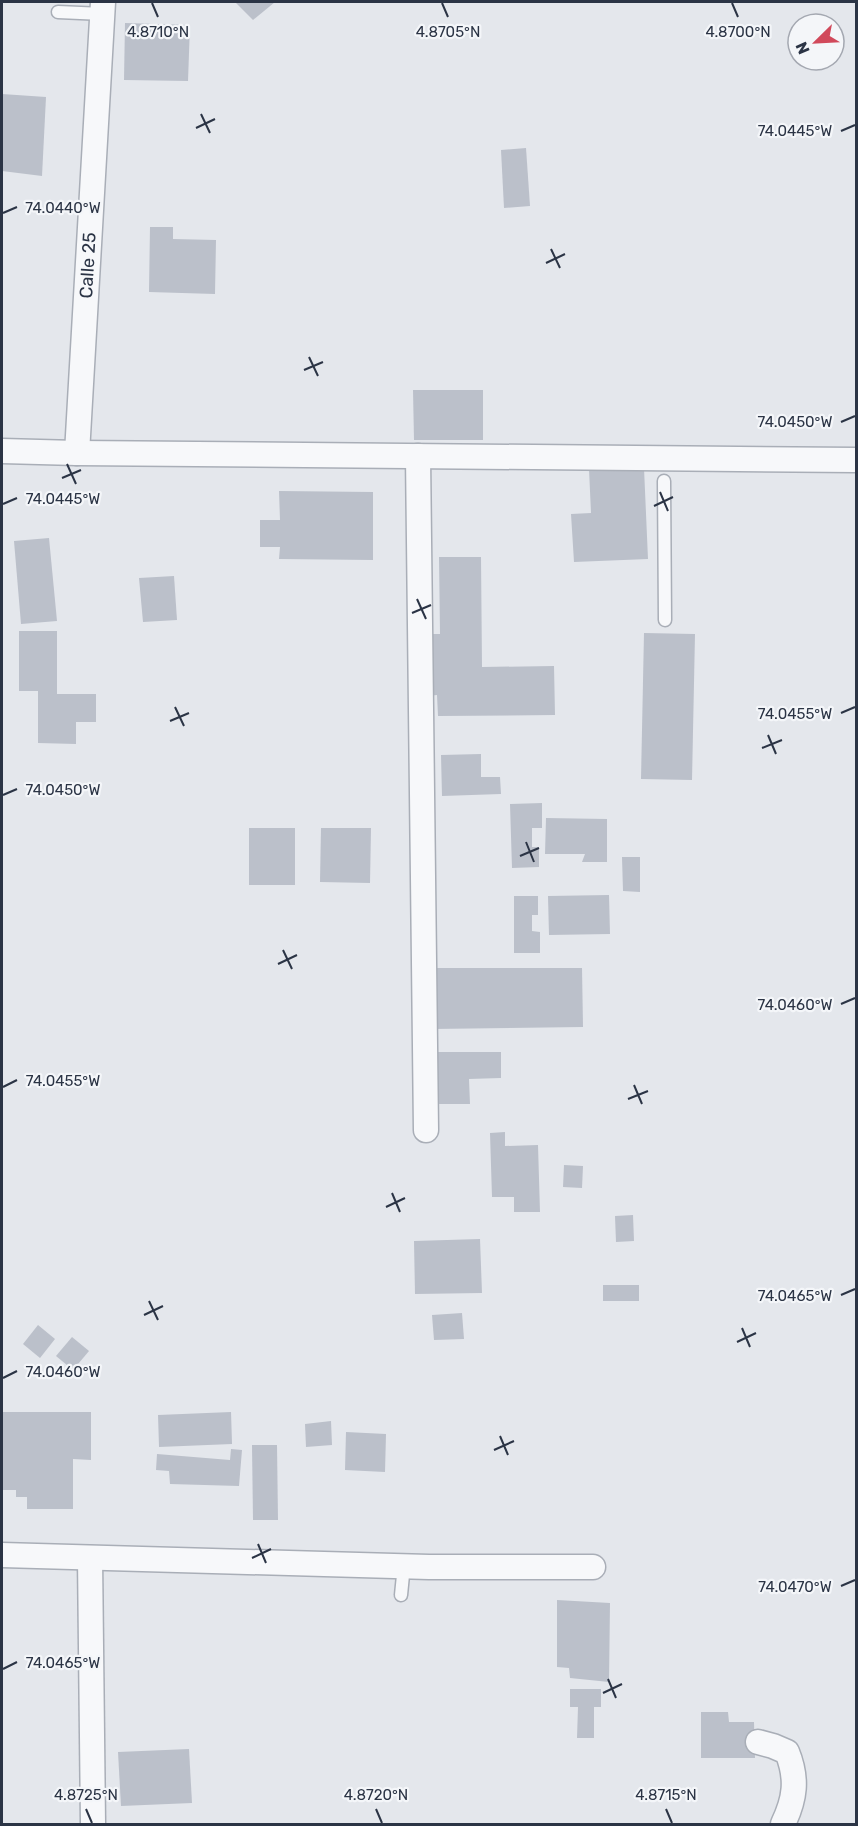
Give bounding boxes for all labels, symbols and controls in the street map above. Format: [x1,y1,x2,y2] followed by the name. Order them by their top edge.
[786,12,846,72] north arrow
[127,23,189,41] text: 4.8710°N
[416,23,480,41] text: 4.8705°N
[705,23,771,41] text: 4.8700°N
[792,39,814,57] text: N
[758,122,832,140] text: 74.0445°W
[25,199,101,217] text: 74.0440°W
[75,231,101,299] street label: Calle 25
[758,413,832,431] text: 74.0450°W
[26,490,100,508] text: 74.0445°W
[758,705,832,723] text: 74.0455°W
[26,781,100,799] text: 74.0450°W
[757,996,833,1014] text: 74.0460°W
[26,1072,100,1090] text: 74.0455°W
[758,1287,832,1305] text: 74.0465°W
[25,1363,101,1381] text: 74.0460°W
[758,1578,832,1596] text: 74.0470°W
[26,1654,100,1672] text: 74.0465°W
[54,1786,118,1804] text: 4.8725°N
[344,1786,408,1804] text: 4.8720°N
[635,1786,697,1804] text: 4.8715°N

